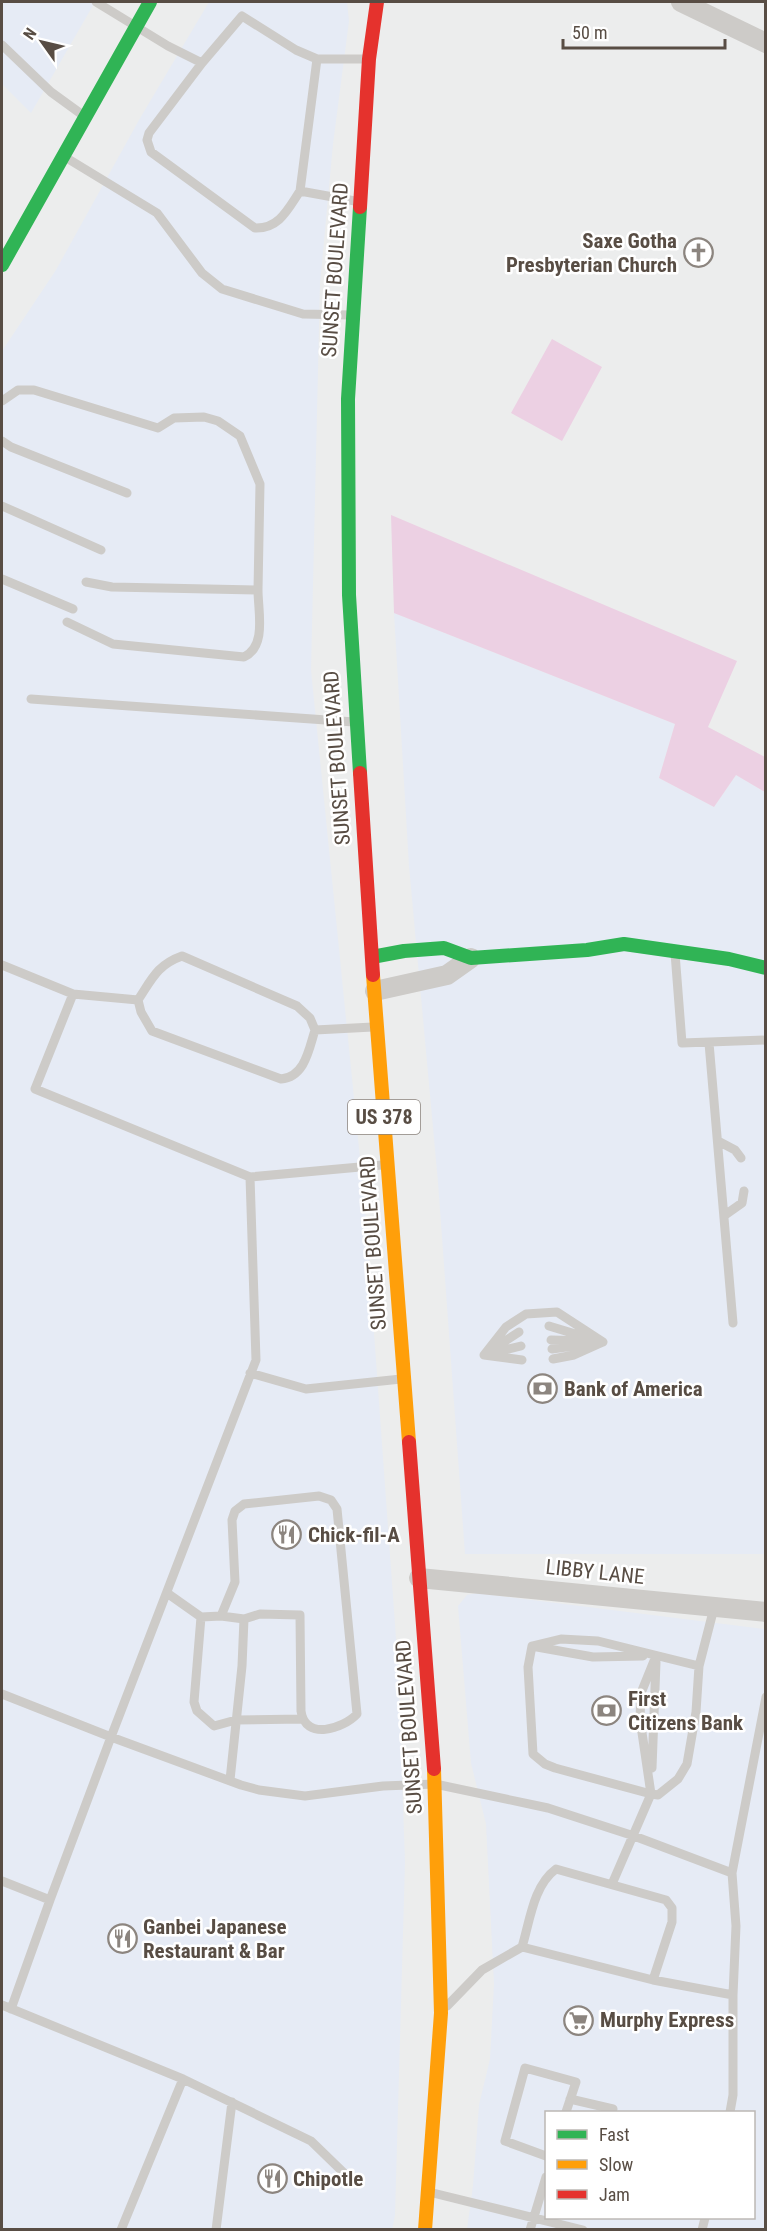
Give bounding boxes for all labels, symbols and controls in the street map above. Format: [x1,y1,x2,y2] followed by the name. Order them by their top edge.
[12,12,72,72] north arrow
[563,12,725,50] scale bar
[572,22,607,43] text: 50 m
[19,25,41,43] text: N
[317,182,353,358] street label: SUNSET BOULEVARD
[506,229,677,277] place label: Saxe Gotha Presbyterian Church
[682,237,714,269] church icon: Saxe Gotha Presbyterian Church
[319,670,355,846] street label: SUNSET BOULEVARD
[348,1100,420,1134] road number: US 378
[355,1155,391,1331] street label: SUNSET BOULEVARD
[527,1373,559,1405] bank icon: Bank of America
[564,1377,703,1401] place label: Bank of America
[271,1519,303,1551] restaurant icon: Chick-fil-A
[308,1523,400,1547] place label: Chick-fil-A
[544,1555,646,1589] street label: LIBBY LANE
[391,1639,427,1815] street label: SUNSET BOULEVARD
[628,1687,744,1735] place label: First Citizens Bank
[591,1695,623,1727] bank icon: First Citizens Bank
[143,1915,287,1963] place label: Ganbei Japanese Restaurant & Bar
[106,1923,138,1955] restaurant icon: Ganbei Japanese Restaurant & Bar
[563,2004,595,2036] supermarket icon: Murphy Express
[600,2008,734,2032] place label: Murphy Express
[545,2111,755,2219] legend
[599,2124,630,2145] text: Fast
[599,2154,634,2175] text: Slow
[256,2163,288,2195] restaurant icon: Chipotle
[293,2167,363,2191] place label: Chipotle
[599,2184,630,2205] text: Jam

